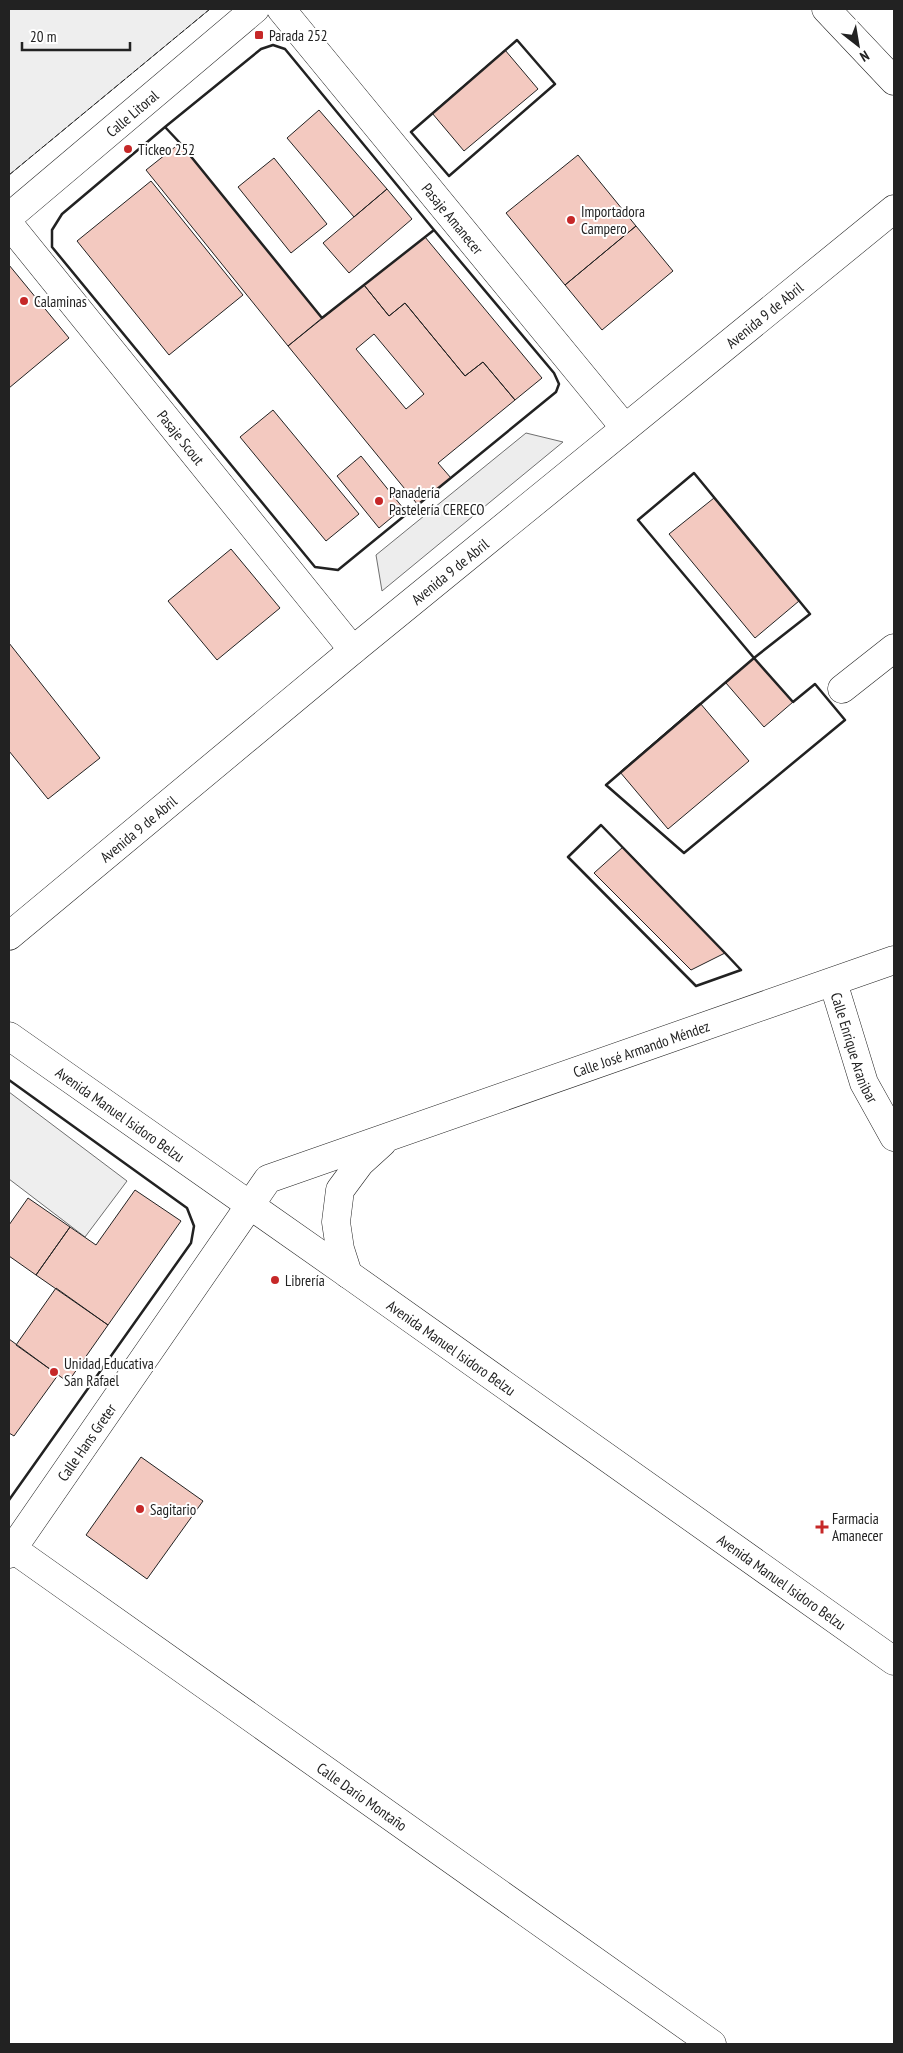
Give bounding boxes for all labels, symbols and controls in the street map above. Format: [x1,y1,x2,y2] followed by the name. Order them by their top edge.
[22,20,130,52] scale bar
[833,20,883,70] north arrow
[269,26,327,45] place label: Parada 252
[30,27,56,46] text: 20 m
[253,29,265,41] marker: Parada 252
[857,46,873,66] text: N
[102,85,162,141] street label: Calle Litoral
[138,140,195,159] place label: Tickeo 252
[122,143,134,155] marker: Tickeo 252
[418,179,488,259] street label: Pasaje Amanecer
[581,202,645,238] place label: Importadora Campero
[565,214,577,226] marker: Importadora Campero
[722,277,807,352] street label: Avenida 9 de Abril
[34,292,87,311] place label: Calaminas
[18,295,30,307] marker: Calaminas
[153,406,209,468] street label: Pasaje Scout
[389,483,485,519] place label: Panadería Pastelería CERECO
[373,495,385,507] marker: Panadería Pastelería CERECO
[407,534,493,608] street label: Avenida 9 de Abril
[96,791,181,866] street label: Avenida 9 de Abril
[827,990,883,1107] street label: Calle Enrique Aranibar
[570,1016,712,1081] street label: Calle José Armando Méndez
[52,1062,188,1166] street label: Avenida Manuel Isidoro Belzu
[285,1271,325,1290] place label: Librería
[269,1274,281,1286] marker: Librería
[383,1295,519,1399] street label: Avenida Manuel Isidoro Belzu
[64,1354,154,1390] place label: Unidad Educativa San Rafael
[48,1366,60,1378] marker: Unidad Educativa San Rafael
[53,1399,120,1485] street label: Calle Hans Greter
[150,1500,196,1519] place label: Sagitario
[134,1503,146,1515] marker: Sagitario
[832,1509,884,1545] place label: Farmacia Amanecer
[816,1521,828,1533] marker: Farmacia Amanecer
[714,1529,850,1634] street label: Avenida Manuel Isidoro Belzu
[314,1758,411,1835] street label: Calle Dario Montaño

